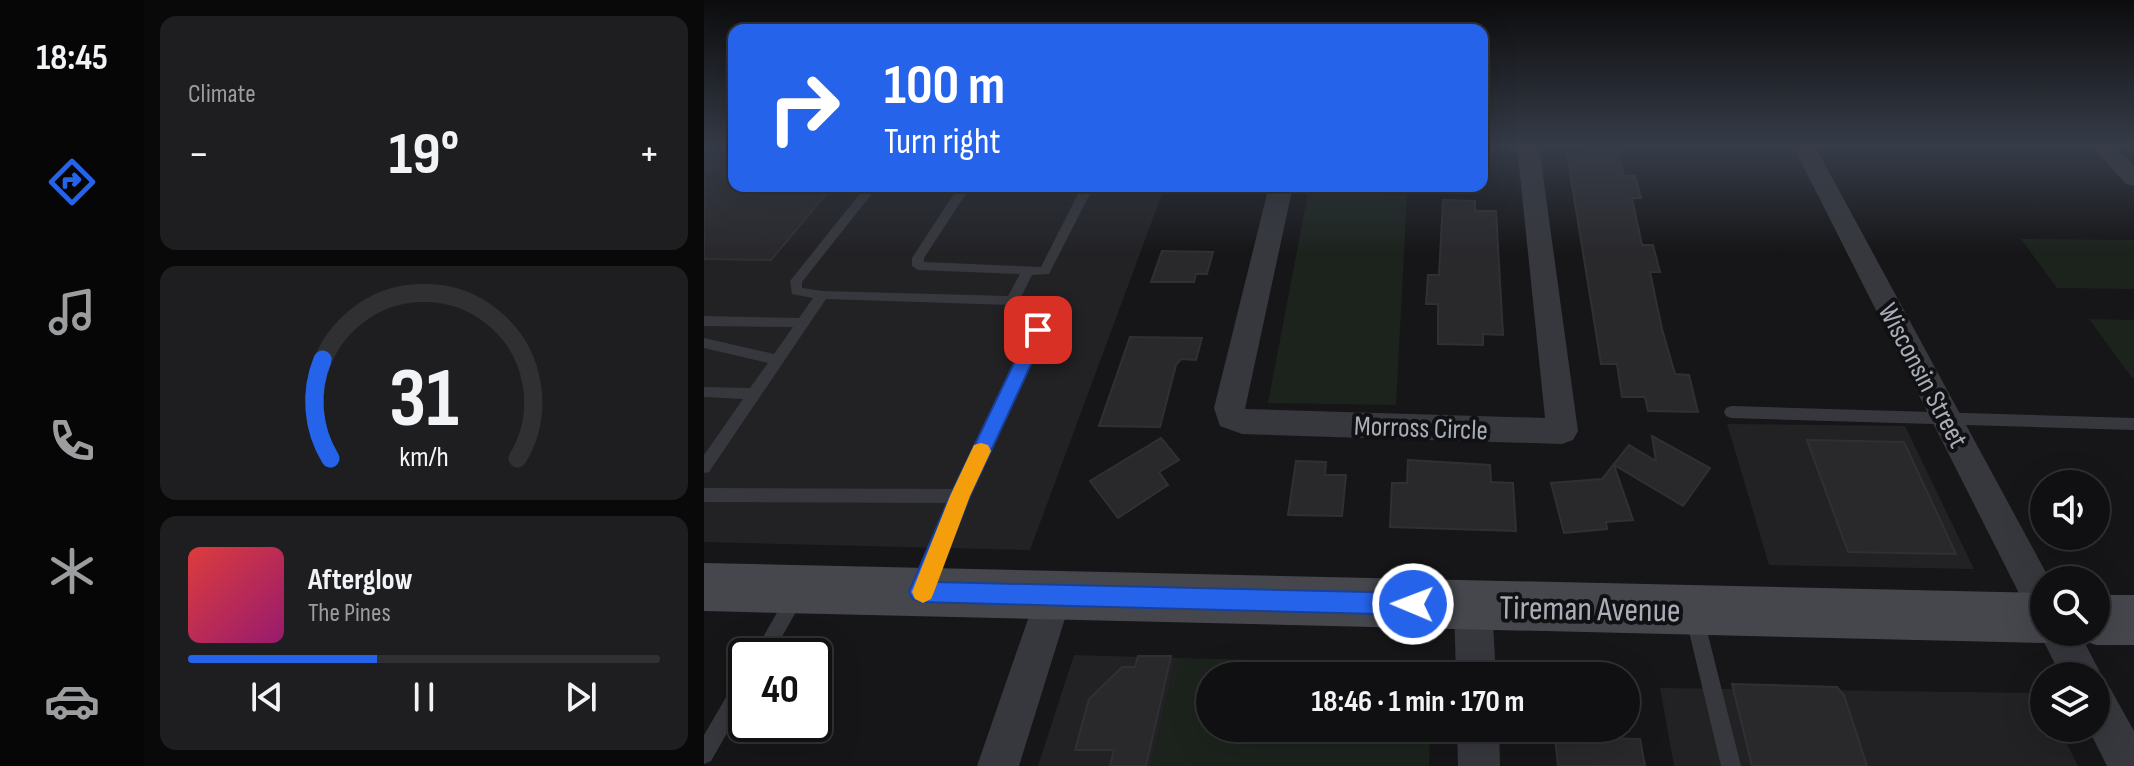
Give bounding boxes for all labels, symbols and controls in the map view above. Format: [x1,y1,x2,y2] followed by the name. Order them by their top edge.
[36,37,108,80] text: 18:45
[884,53,1005,120] text: 100 m
[752,56,856,160] icon: right
[188,79,256,110] text: Climate
[389,119,459,191] text: 19°
[884,121,1001,164] text: Turn right
[188,128,210,181] text: −
[638,128,660,181] text: +
[44,154,100,210] icon: directions
[44,284,100,340] icon: music
[1004,296,1072,364] pin
[1871,298,1975,454] street label: Wisconsin Street
[1016,308,1060,352] icon: arrive
[389,350,459,450] text: 31
[1354,410,1488,447] street label: Morross Circle
[44,413,100,469] icon: phone
[399,440,449,475] text: km/h
[2030,470,2110,742] map controls
[2030,470,2110,550] button: sound
[44,543,100,599] icon: climate
[308,562,413,598] text: Afterglow
[1371,562,1455,646] position arrow
[2030,566,2110,646] button: search
[1499,587,1681,632] street label: Tireman Avenue
[308,598,391,629] text: The Pines
[728,638,832,742] speed limit sign: 40
[2030,662,2110,742] button: layers
[44,673,100,729] icon: car
[245,675,289,719] icon: previous
[402,675,446,719] icon: pause
[559,675,603,719] icon: next
[1312,684,1524,720] text: 18:46 · 1 min · 170 m

